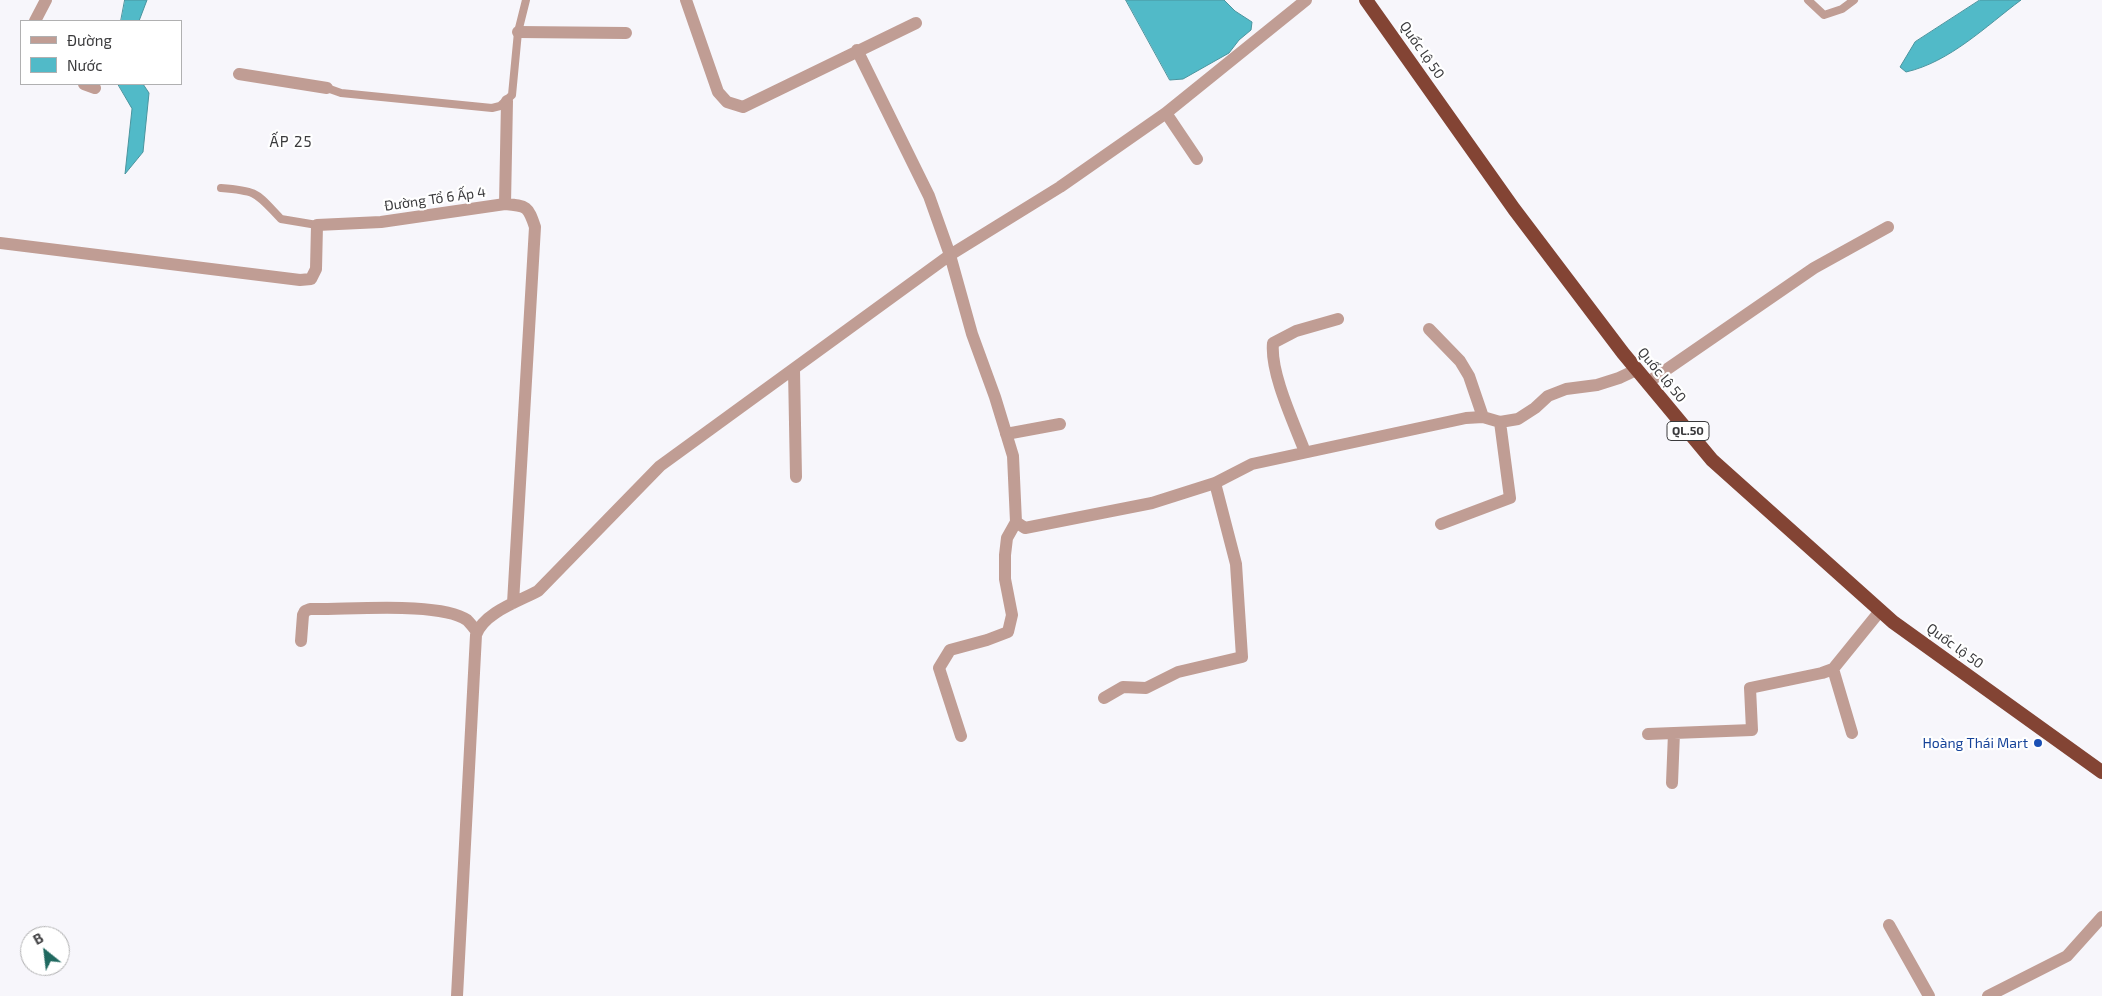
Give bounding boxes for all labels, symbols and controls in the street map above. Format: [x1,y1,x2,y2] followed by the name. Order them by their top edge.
[1396,18,1448,82] street label: Quốc lộ 50
[20,20,182,85] legend
[67,31,112,49] text: Đường
[67,56,103,74] text: Nước
[269,133,313,151] district label: ẤP 25
[383,184,487,214] street label: Đường Tổ 6 Ấp 4
[1634,344,1690,406] street label: Quốc lộ 50
[1667,422,1709,441] road number: QL.50
[1923,620,1987,672] street label: Quốc lộ 50
[1922,735,2028,751] place label: Hoàng Thái Mart
[2032,737,2044,749] marker: Hoàng Thái Mart
[20,926,70,976] north arrow
[30,929,46,948] text: B

